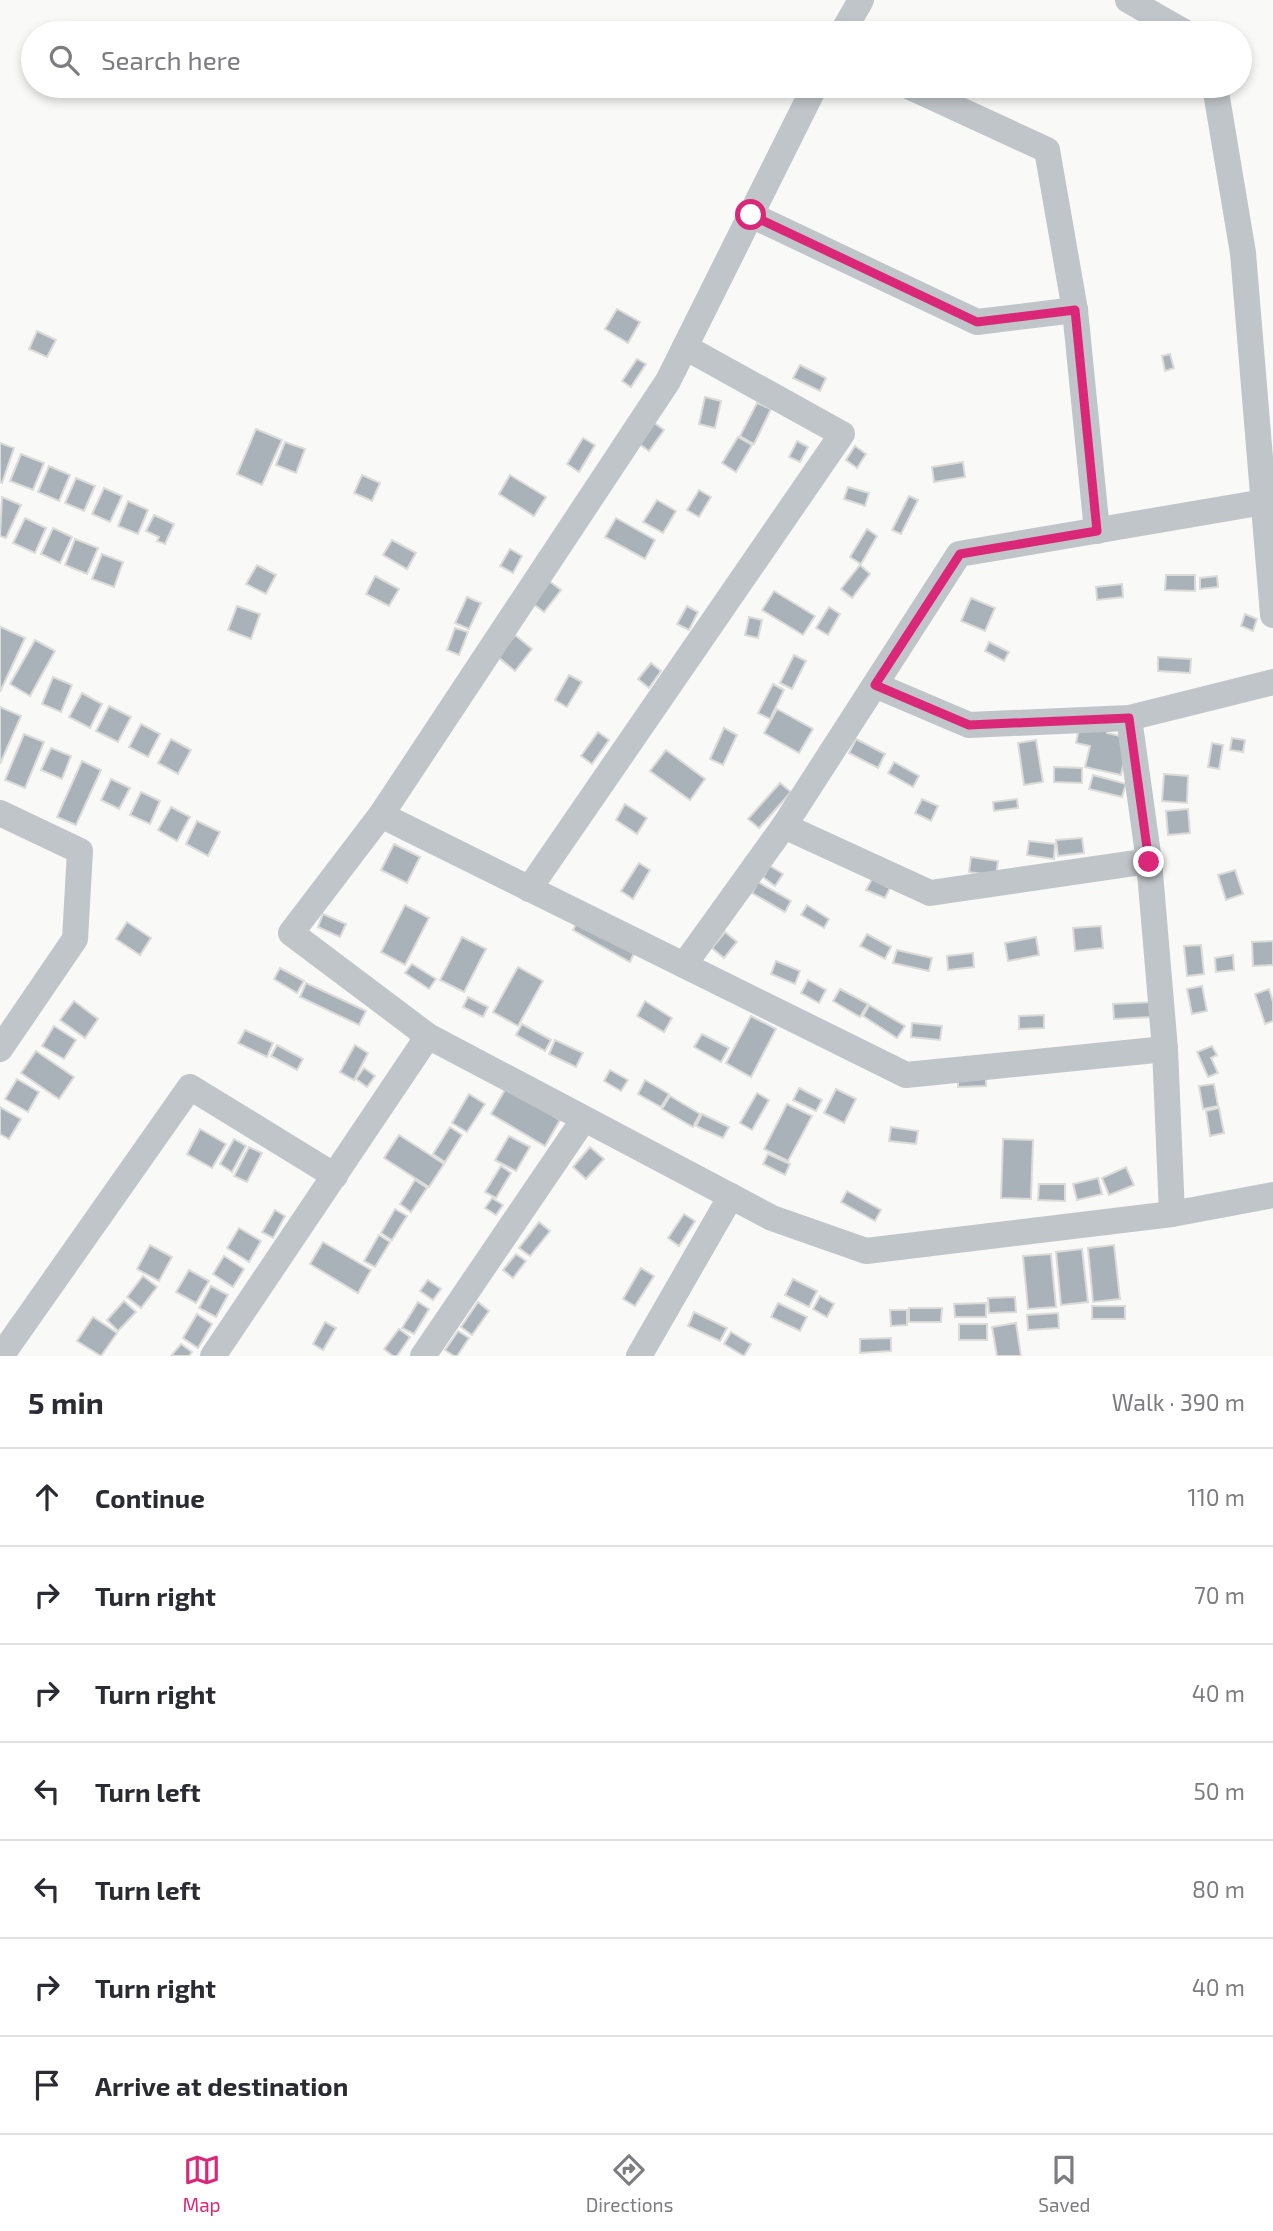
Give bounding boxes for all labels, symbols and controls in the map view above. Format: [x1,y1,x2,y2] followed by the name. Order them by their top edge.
[21,21,1252,98] search box
[45,41,83,79] icon: search
[101,44,241,75] text: Search here
[735,199,766,230] route start
[1133,846,1164,877] route end
[28,1384,104,1420] text: 5 min
[1112,1388,1245,1416] text: Walk · 390 m
[28,1478,66,1516] icon: ahead
[95,1482,205,1513] text: Continue
[1188,1483,1245,1511] text: 110 m
[28,1576,66,1614] icon: right
[95,1580,216,1611] text: Turn right
[1194,1581,1245,1609] text: 70 m
[28,1674,66,1712] icon: right
[95,1678,216,1709] text: Turn right
[1192,1679,1245,1707] text: 40 m
[28,1772,66,1810] icon: left
[95,1776,201,1807] text: Turn left
[1194,1777,1245,1805] text: 50 m
[28,1870,66,1908] icon: left
[95,1874,201,1905] text: Turn left
[1192,1875,1245,1903] text: 80 m
[28,1968,66,2006] icon: right
[95,1972,216,2003] text: Turn right
[1192,1973,1245,2001] text: 40 m
[28,2066,66,2104] icon: arrive
[95,2070,348,2101] text: Arrive at destination
[183,2151,221,2216] tab: Map
[586,2151,673,2216] tab: Directions
[1038,2151,1090,2216] tab: Saved

